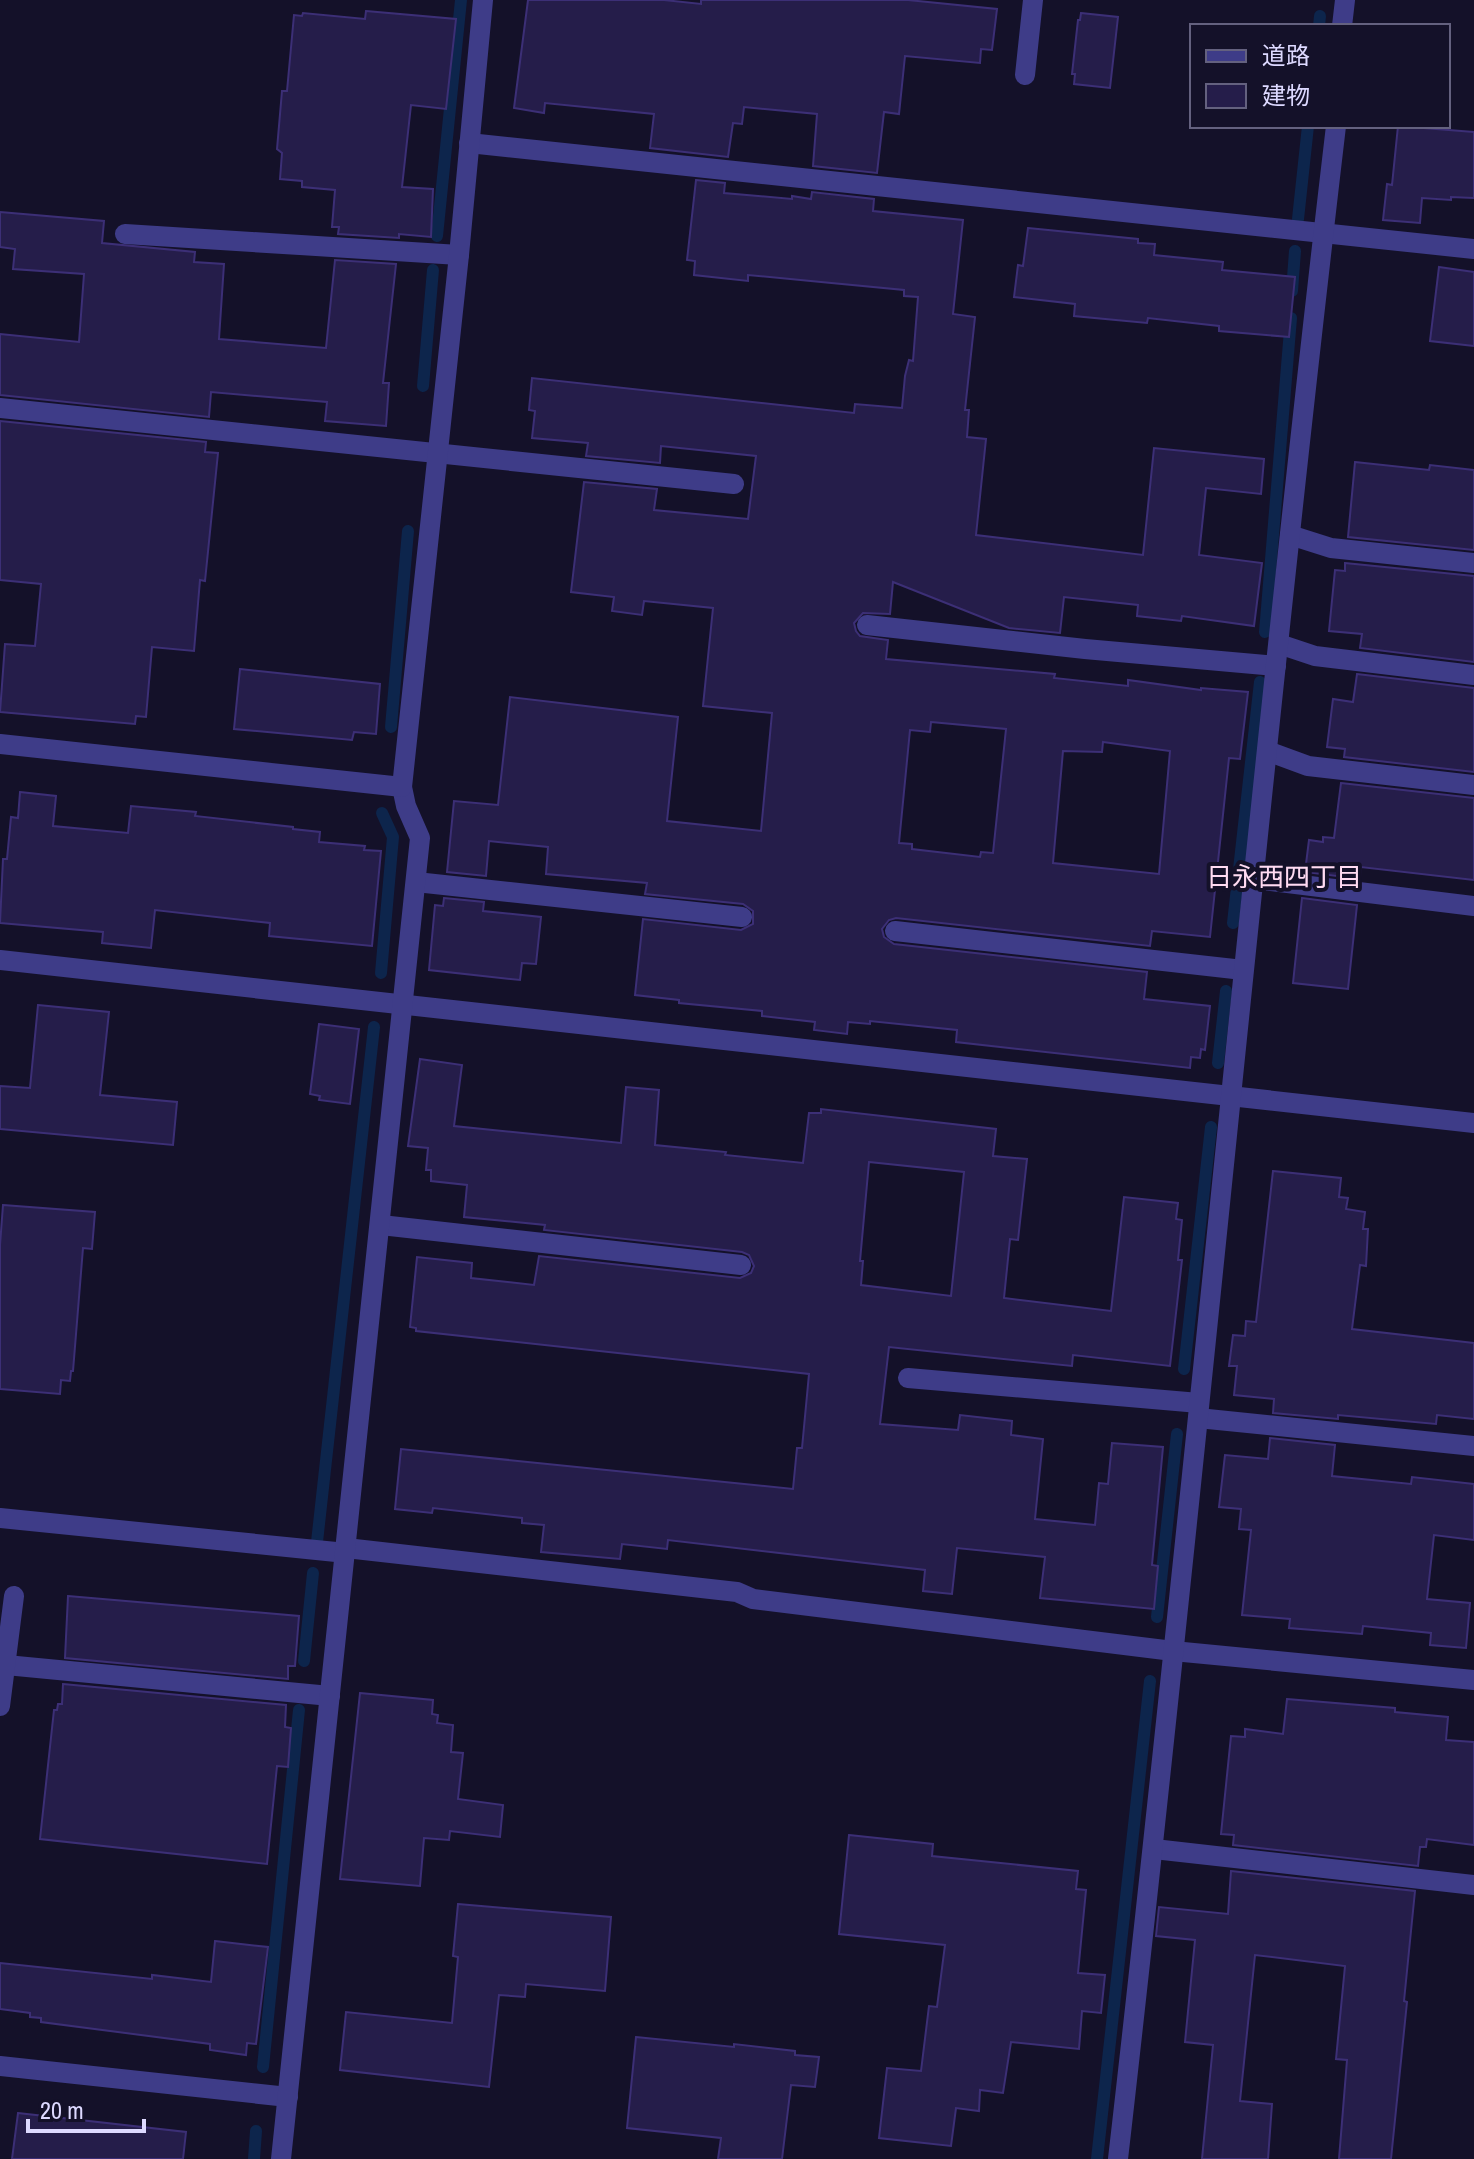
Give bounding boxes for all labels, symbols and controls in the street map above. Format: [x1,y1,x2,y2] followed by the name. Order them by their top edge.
[1190,24,1450,128] legend
[1262,39,1310,71] text: 道路
[1262,79,1310,111] text: 建物
[1206,859,1362,894] district label: 日永西四丁目
[28,2083,144,2133] scale bar
[40,2094,84,2126] text: 20 m

